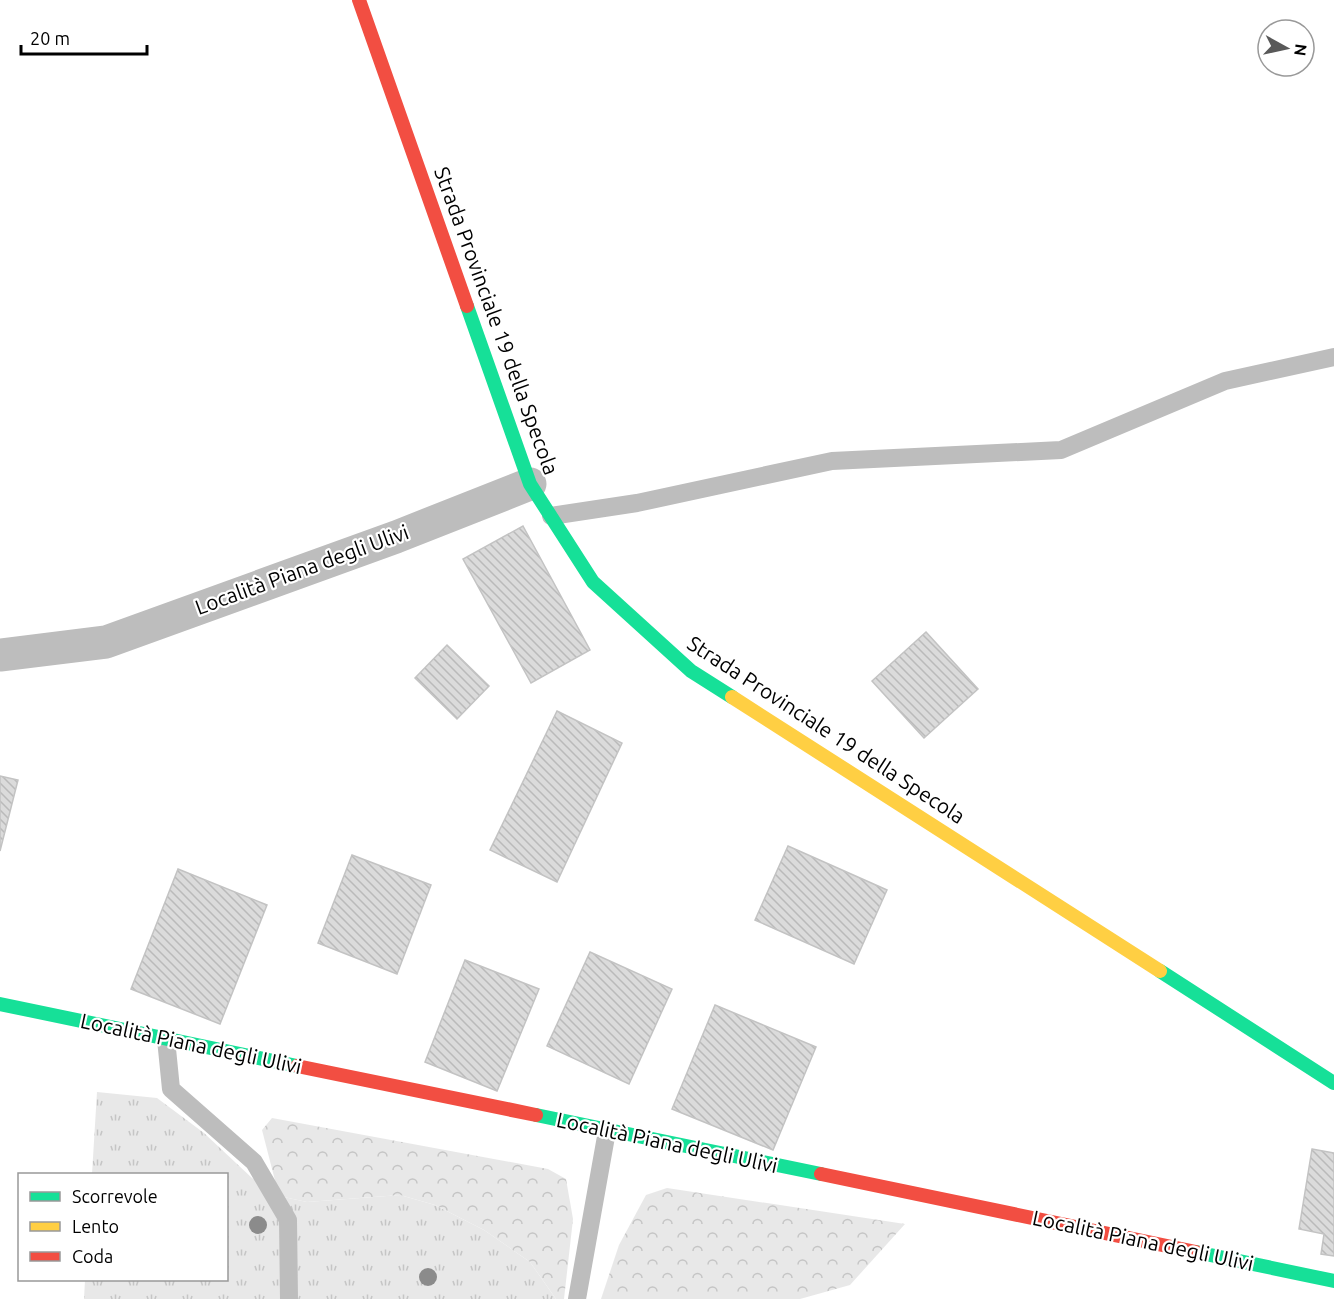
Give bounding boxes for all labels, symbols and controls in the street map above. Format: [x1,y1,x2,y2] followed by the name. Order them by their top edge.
[21,18,147,56] scale bar
[1256,18,1316,78] north arrow
[30,28,70,48] text: 20 m
[1291,43,1311,57] text: N
[430,163,564,478] street label: Strada Provinciale 19 della Specola
[192,519,412,619] street label: Località Piana degli Ulivi
[683,630,970,828] street label: Strada Provinciale 19 della Specola
[78,1008,304,1078] street label: Località Piana degli Ulivi
[554,1107,780,1177] street label: Località Piana degli Ulivi
[18,1173,228,1281] legend
[72,1186,158,1206] text: Scorrevole
[1030,1205,1256,1275] street label: Località Piana degli Ulivi
[72,1216,119,1236] text: Lento
[72,1246,113,1266] text: Coda

